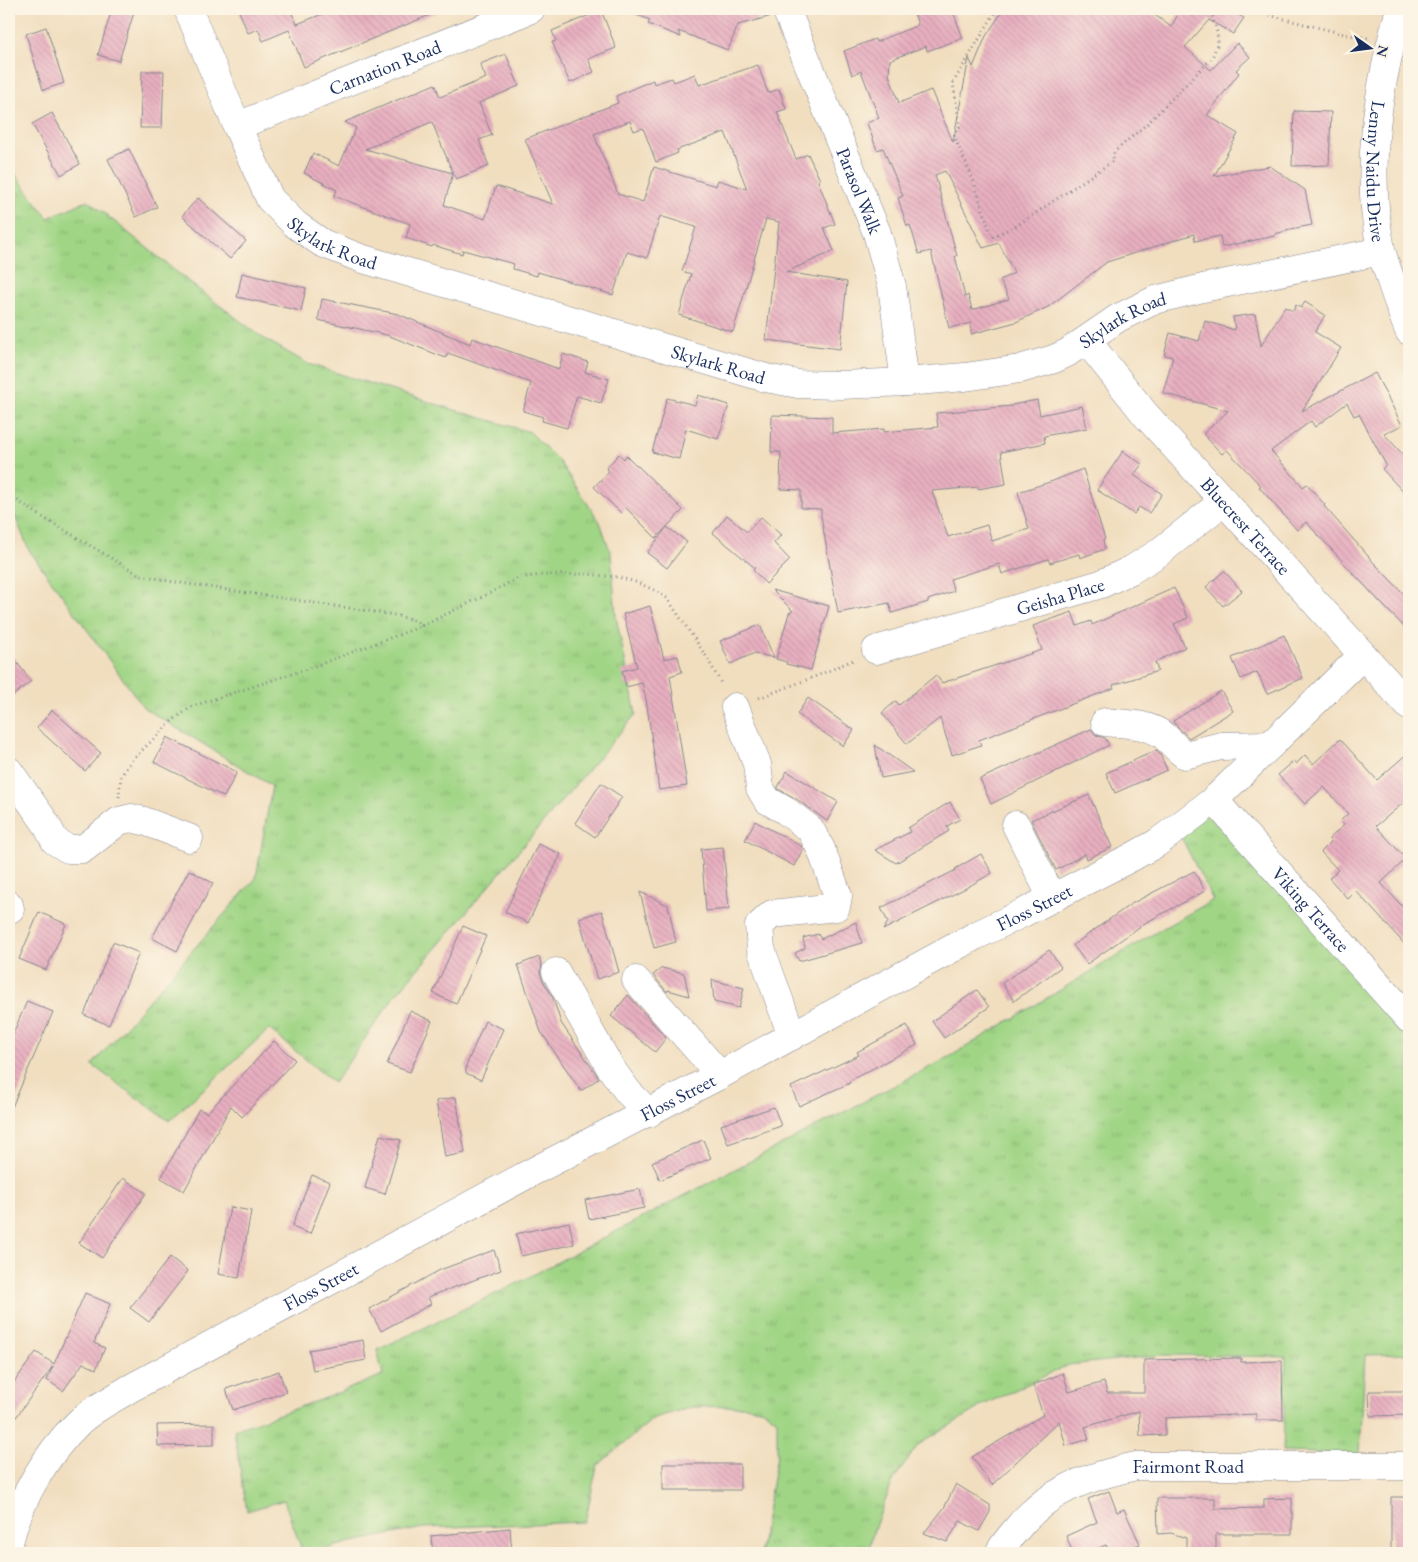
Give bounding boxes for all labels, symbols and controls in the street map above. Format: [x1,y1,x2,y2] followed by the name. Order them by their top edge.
[1346,22,1396,72] north arrow
[325,34,445,101] street label: Carnation Road
[1372,43,1393,59] text: N
[1360,99,1391,244] street label: Lenny Naidu Drive
[831,144,888,239] street label: Parasol Walk
[282,211,380,275] street label: Skylark Road
[1074,286,1169,354] street label: Skylark Road
[668,339,769,390] street label: Skylark Road
[1195,472,1296,580] street label: Bluecrest Terrace
[1013,572,1107,621] street label: Geisha Place
[1266,861,1355,957] street label: Viking Terrace
[992,878,1076,937] street label: Floss Street
[636,1068,720,1127] street label: Floss Street
[279,1256,363,1317] street label: Floss Street
[1132,1454,1244,1479] street label: Fairmont Road

